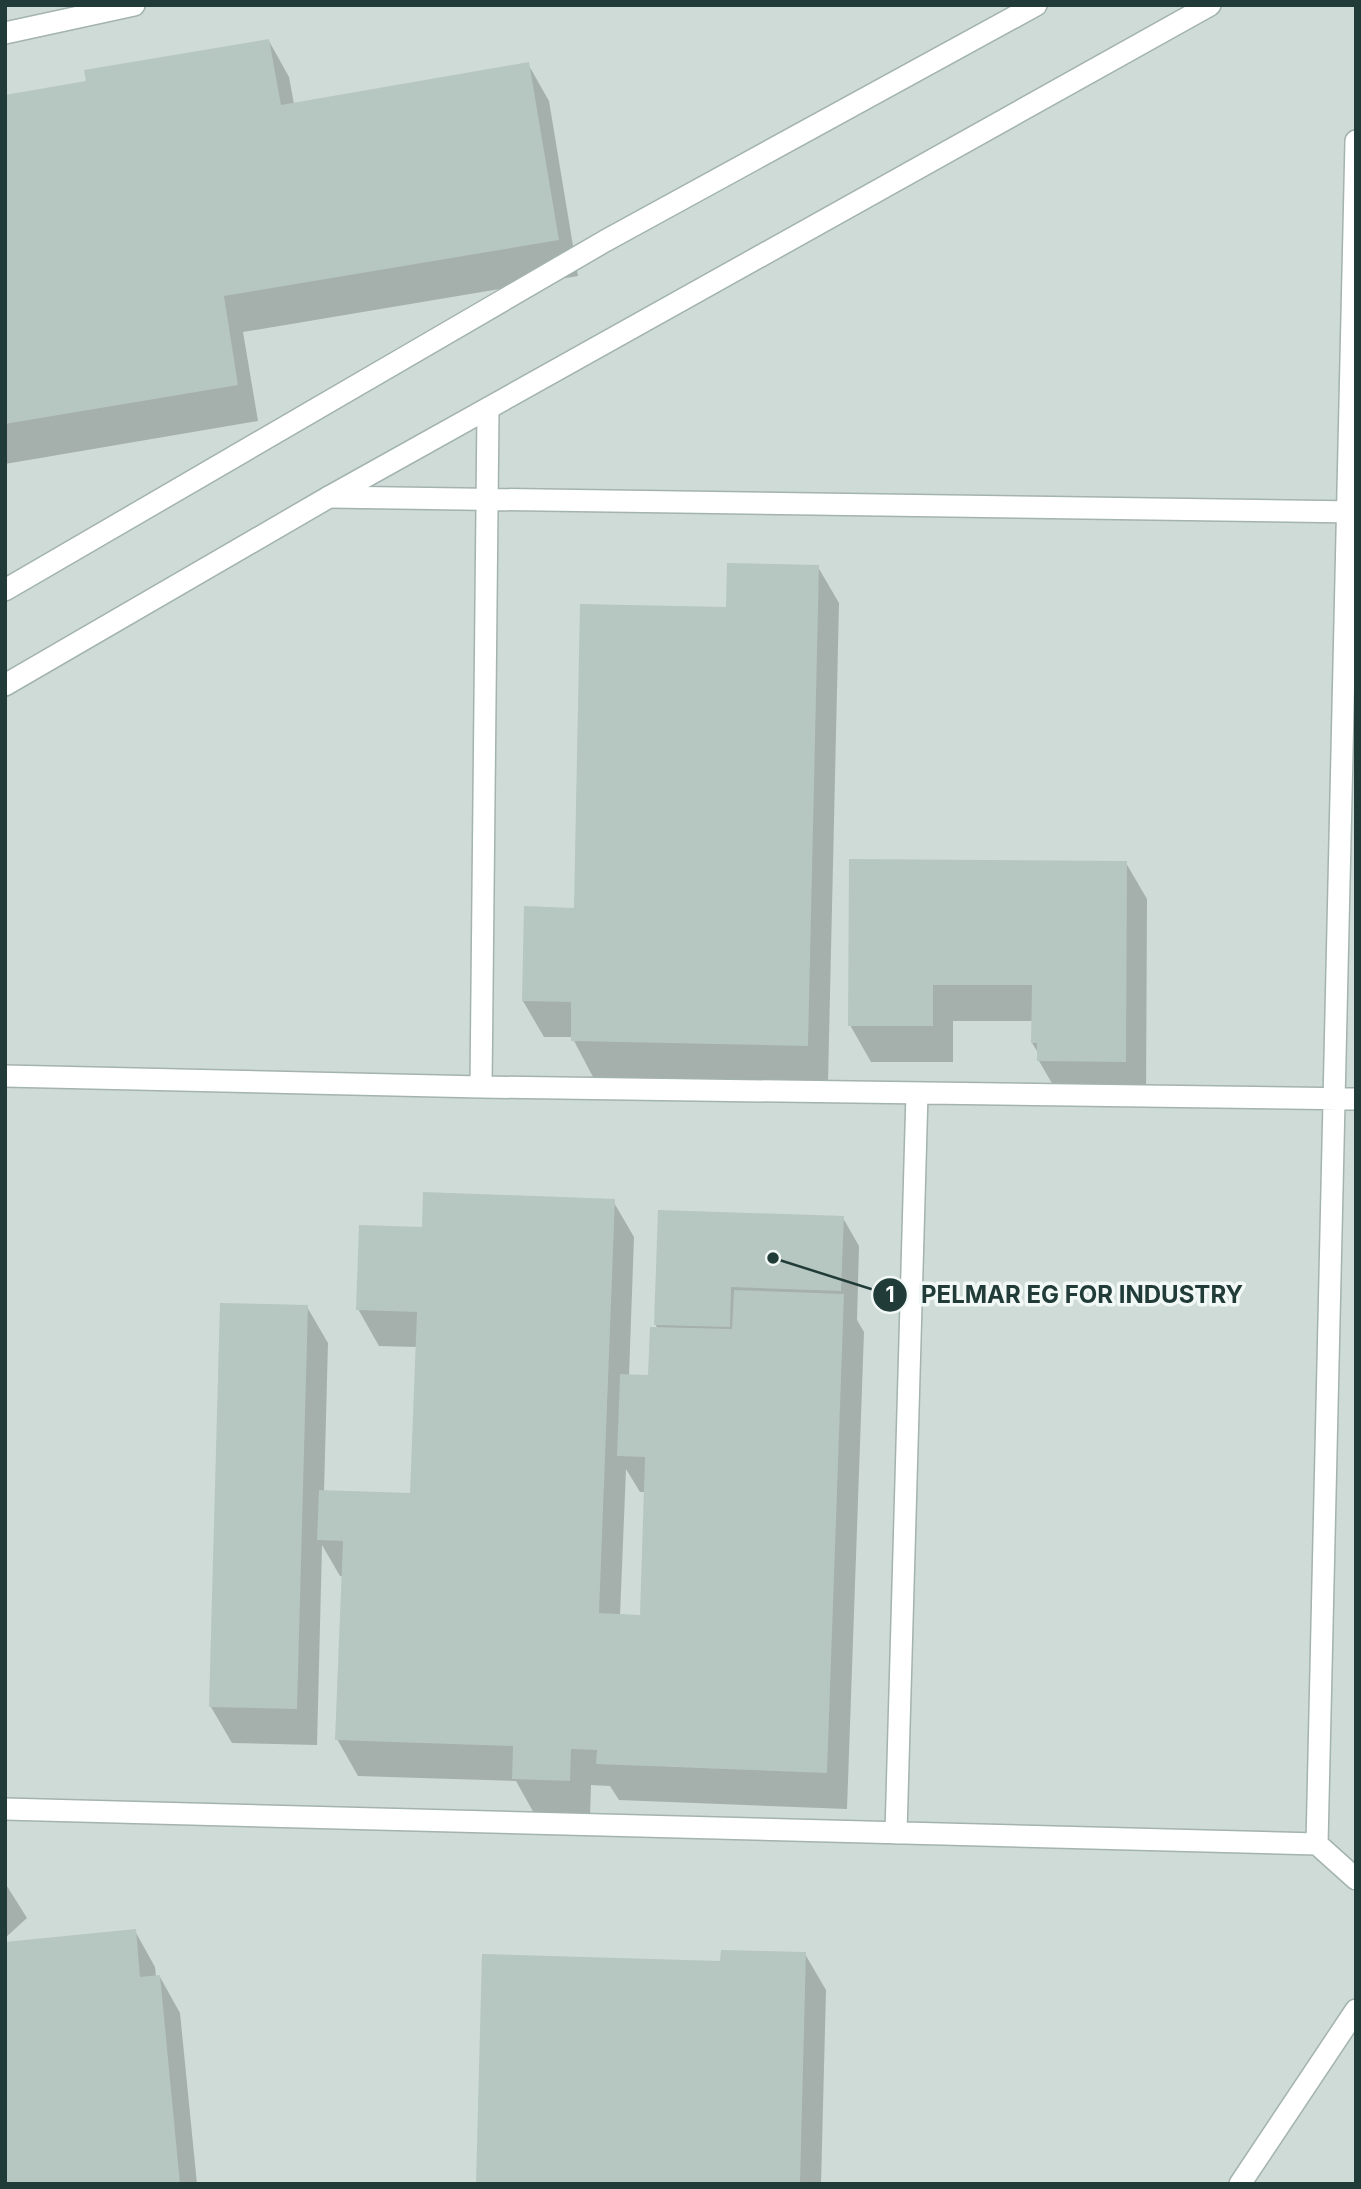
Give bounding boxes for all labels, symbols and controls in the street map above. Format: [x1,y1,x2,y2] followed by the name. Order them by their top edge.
[872,1272,1257,1317] callout: PELMAR EG FOR INDUSTRY
[921,1280,1243,1309] text: PELMAR EG FOR INDUSTRY
[885,1282,895,1307] text: 1

